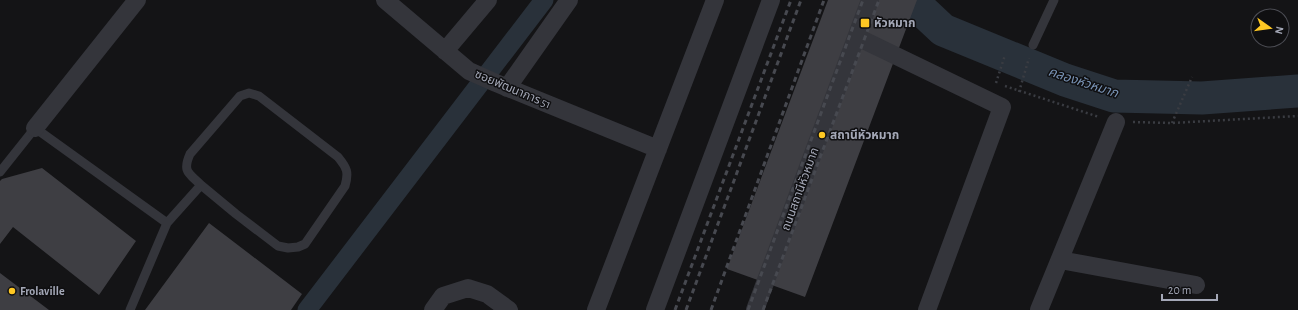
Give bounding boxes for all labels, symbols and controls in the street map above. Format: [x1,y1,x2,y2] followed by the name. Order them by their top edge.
[1250,8,1290,48] north arrow
[859,17,871,29] marker: หัวหมาก
[874,17,916,29] place label: หัวหมาก
[1273,25,1285,35] text: N
[1046,65,1121,101] water label: คลองหัวหมาก
[473,68,553,110] street label: ซอยพัฒนาการ 51
[830,129,899,141] place label: สถานีหัวหมาก
[817,130,827,140] marker: สถานีหัวหมาก
[779,146,821,232] street label: ถนนสถานีหัวหมาก
[1162,276,1217,302] scale bar
[1168,284,1191,296] text: 20 m
[20,285,65,297] place label: Frolaville
[7,286,17,296] marker: Frolaville

